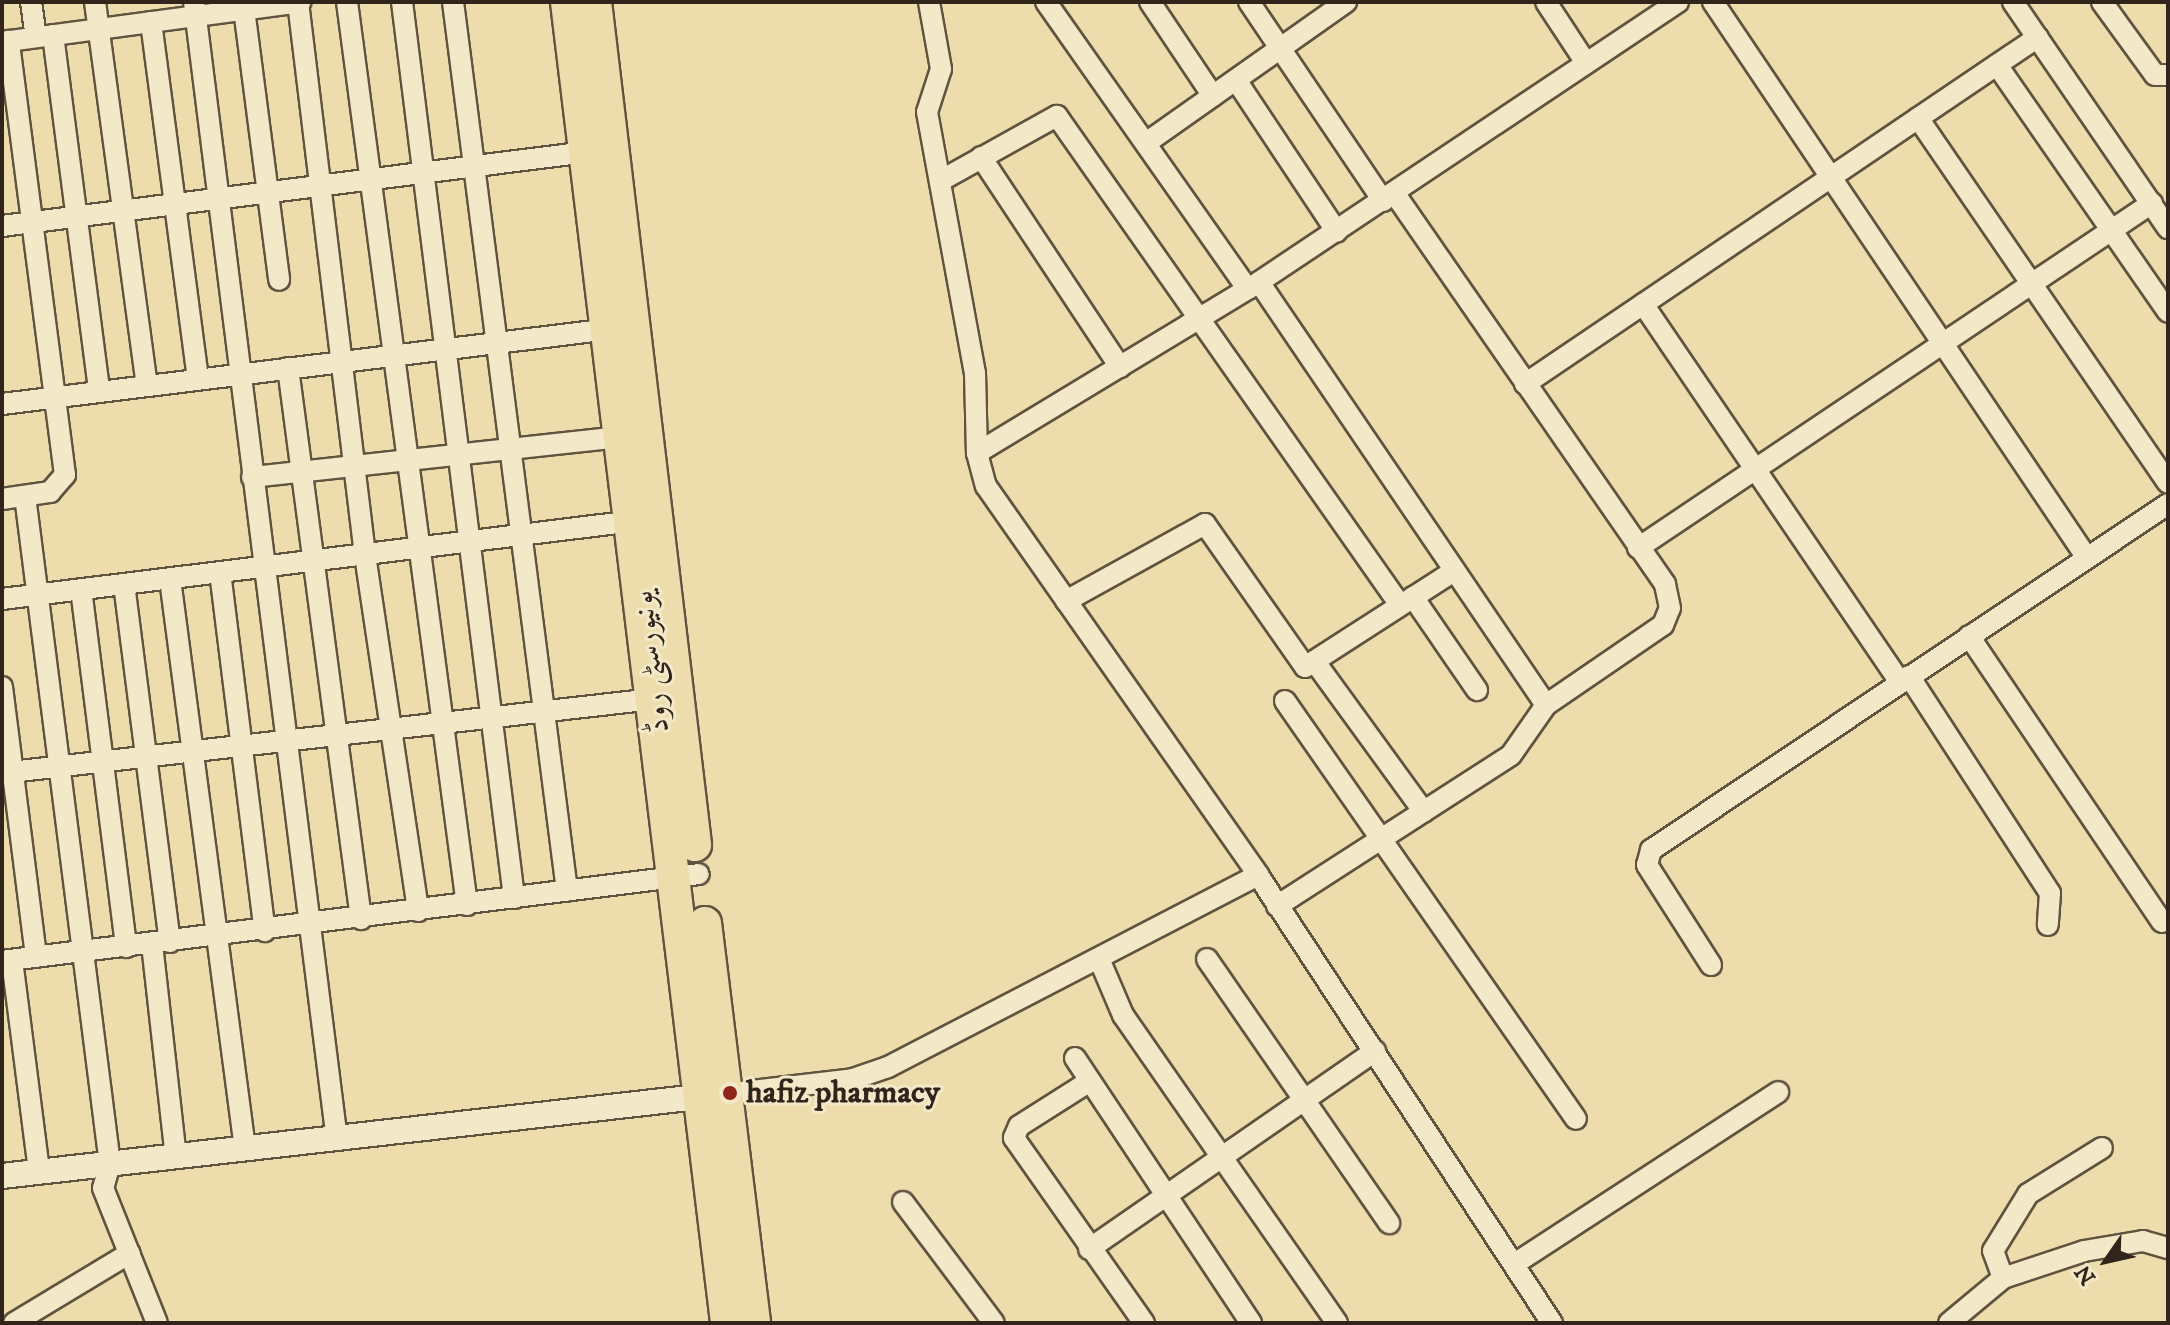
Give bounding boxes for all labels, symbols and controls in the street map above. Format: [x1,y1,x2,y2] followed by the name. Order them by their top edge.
[623,589,679,735] street label: یونیورسٹی روڈ
[746,1074,940,1112] place label: hafiz pharmacy
[721,1084,739,1102] marker: hafiz pharmacy
[2066,1221,2146,1301] north arrow
[2069,1260,2102,1290] text: N

